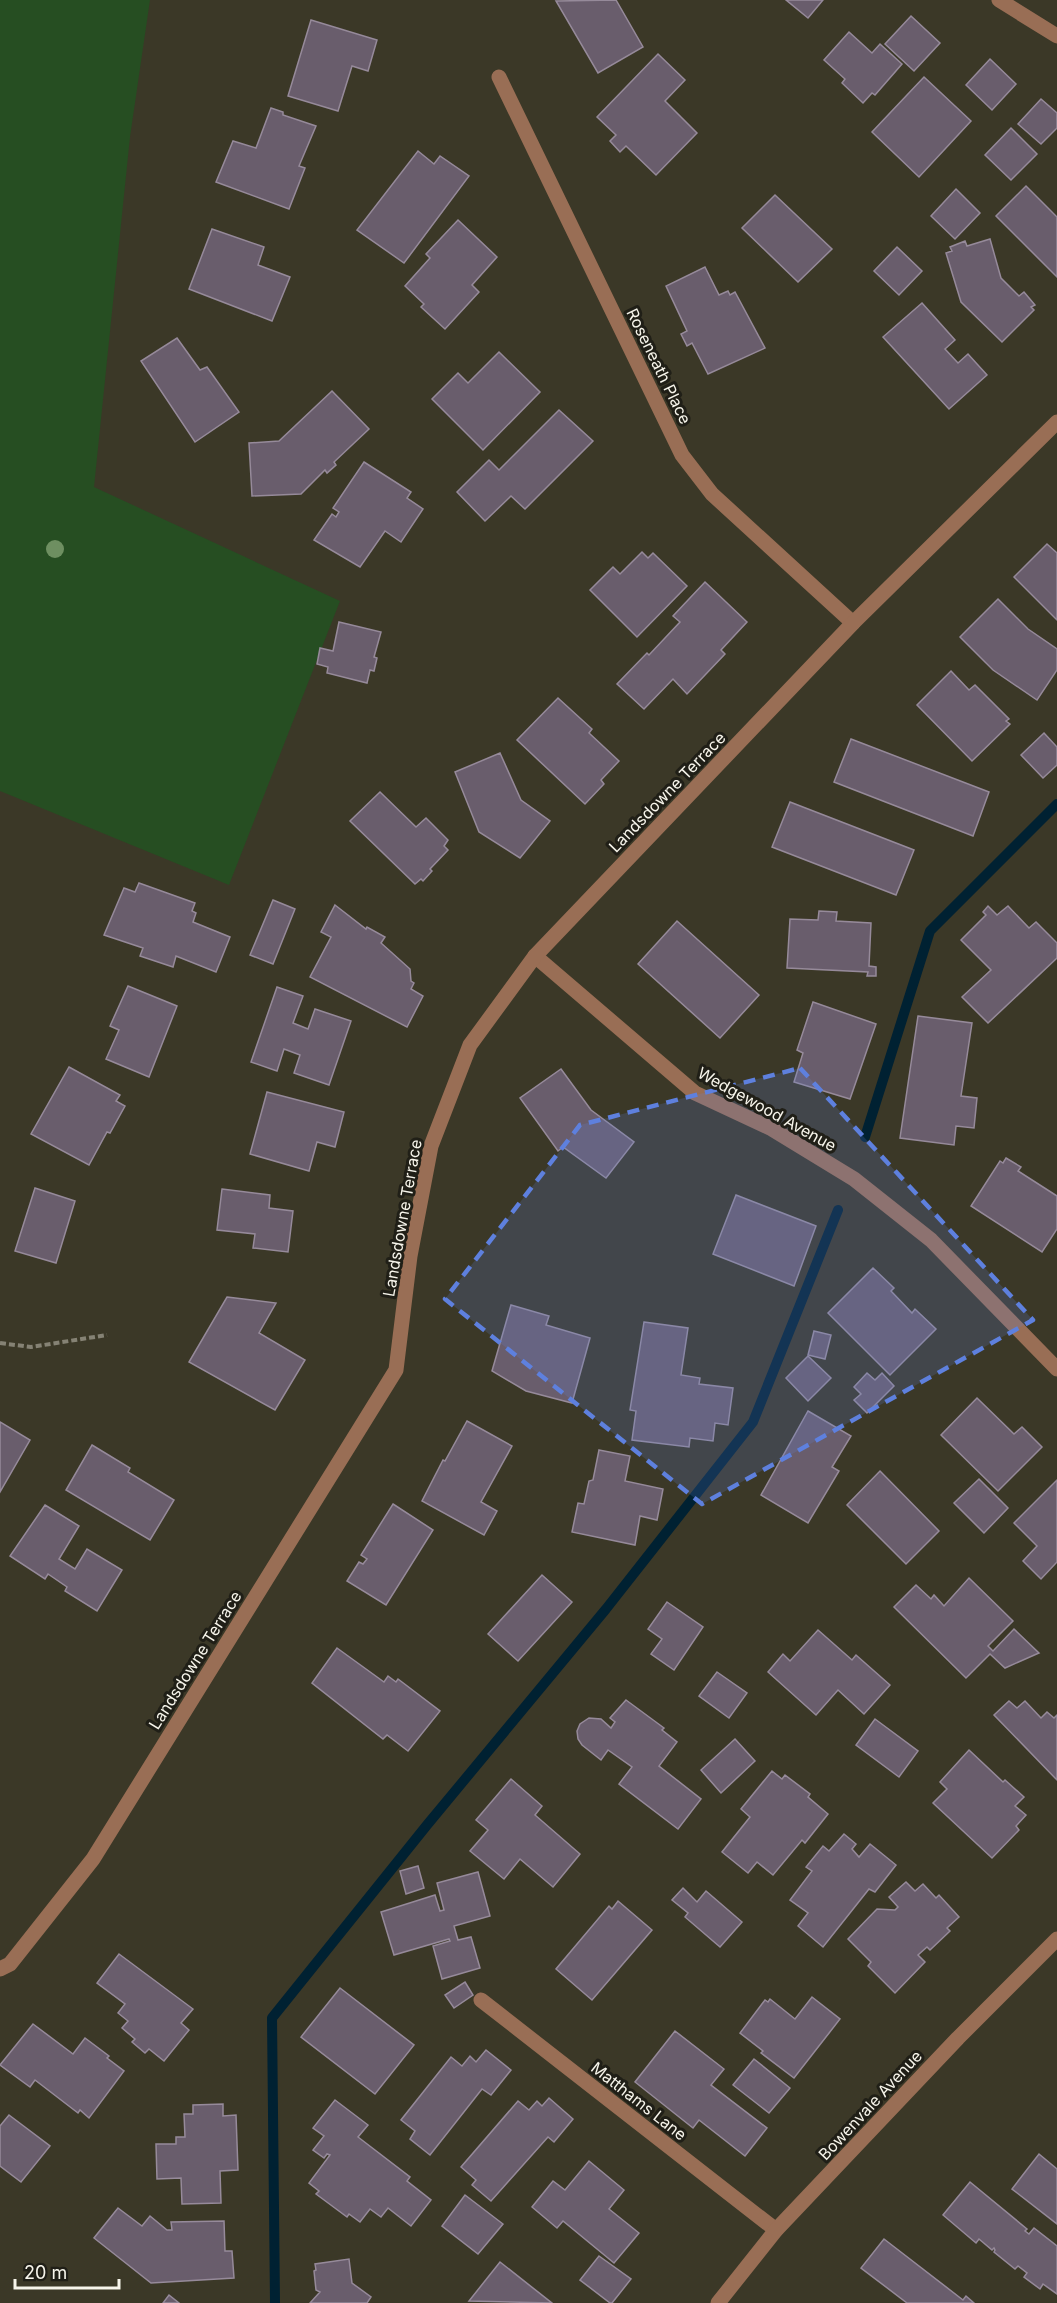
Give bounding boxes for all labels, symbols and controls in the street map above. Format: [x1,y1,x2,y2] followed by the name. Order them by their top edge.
[622,305,696,427] street label: Roseneath Place
[604,728,730,856] street label: Landsdowne Terrace
[694,1063,840,1155] street label: Wedgewood Avenue
[378,1138,426,1298] street label: Landsdowne Terrace
[144,1587,246,1733] street label: Landsdowne Terrace
[814,2046,926,2164] street label: Bowenvale Avenue
[587,2057,691,2145] street label: Matthams Lane
[15,2252,118,2290] scale bar
[24,2262,67,2283] text: 20 m

